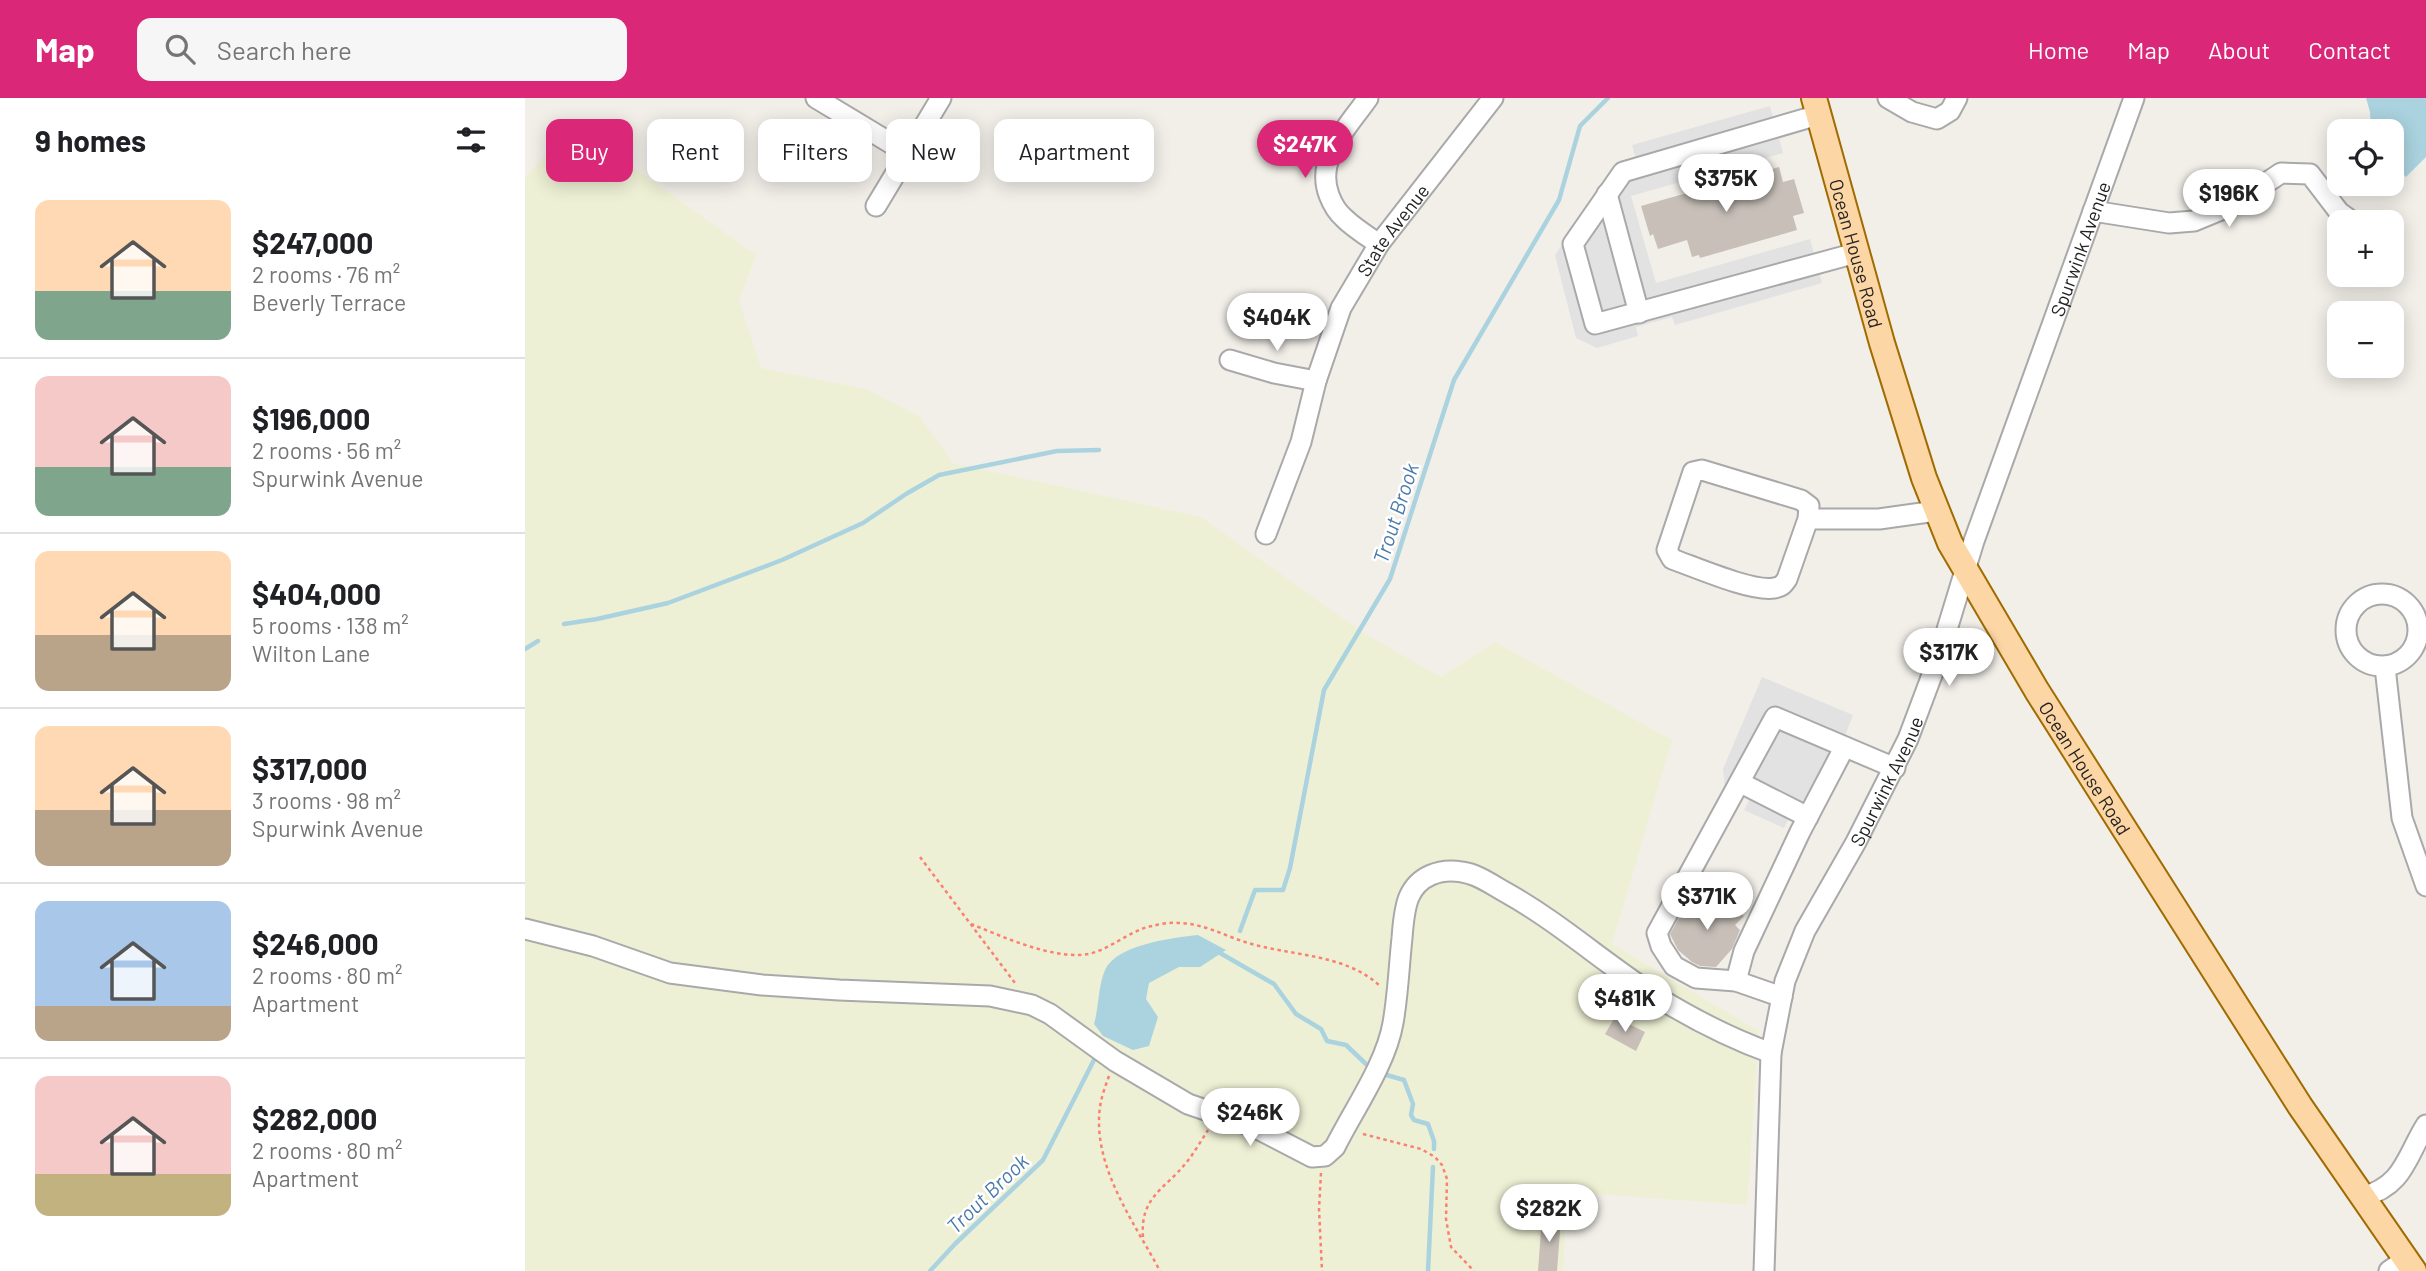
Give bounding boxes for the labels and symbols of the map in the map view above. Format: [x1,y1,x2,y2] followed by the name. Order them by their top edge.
[1256,120,1354,180] pin: $247K
[1677,155,1775,214] pin: $375K
[2180,170,2278,229] pin: $196K
[1825,176,1889,330] street label: Ocean House Road
[2045,178,2115,319] street label: Spurwink Avenue
[1351,179,1433,280] street label: State Avenue
[1228,294,1326,353] pin: $404K
[1367,459,1423,566] water label: Trout Brook
[1900,628,1998,688] pin: $317K
[2035,697,2136,839] street label: Ocean House Road
[1844,713,1927,850] street label: Spurwink Avenue
[1658,872,1756,932] pin: $371K
[1576,974,1674,1034] pin: $481K
[1201,1088,1299,1148] pin: $246K
[941,1147,1034,1238] water label: Trout Brook
[1500,1184,1598,1244] pin: $282K

